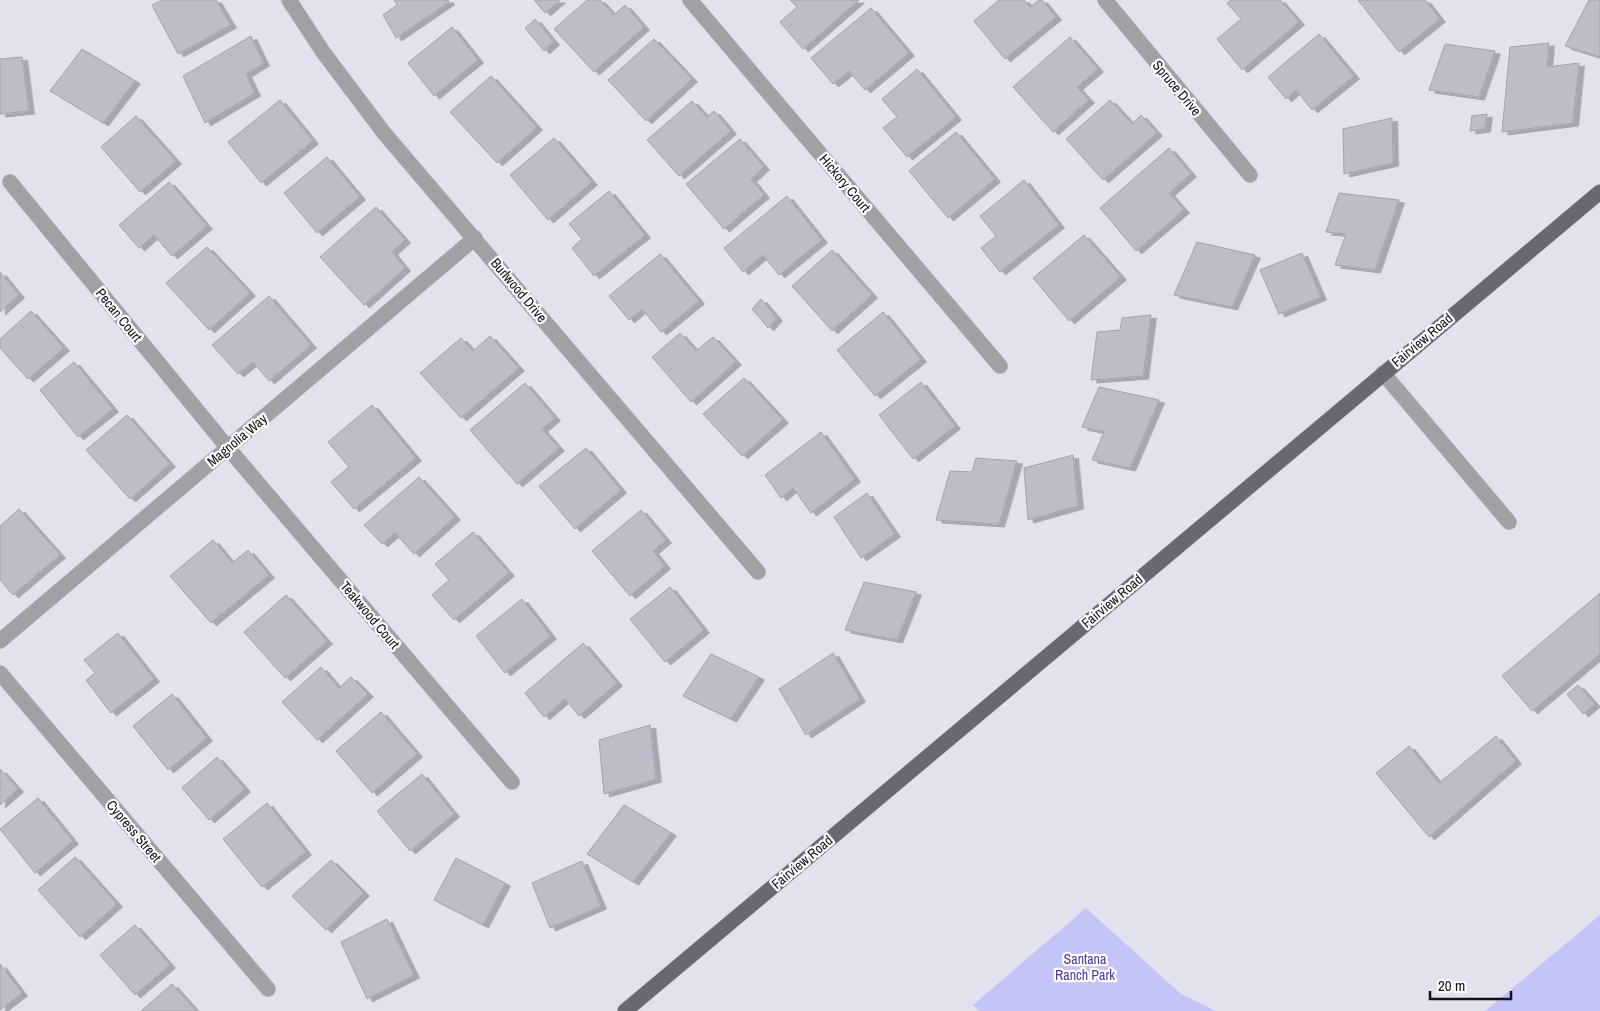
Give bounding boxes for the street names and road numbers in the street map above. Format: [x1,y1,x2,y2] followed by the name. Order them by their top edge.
[1149,57,1205,119] street label: Spruce Drive
[816,150,874,216] street label: Hickory Court
[487,254,551,326] street label: Burlwood Drive
[92,285,146,345] street label: Pecan Court
[1388,309,1456,371] street label: Fairview Road
[203,409,271,470] street label: Magnolia Way
[1078,570,1146,632] street label: Fairview Road
[336,577,404,653] street label: Teakwood Court
[103,796,165,866] street label: Cypress Street
[768,831,836,893] street label: Fairview Road

